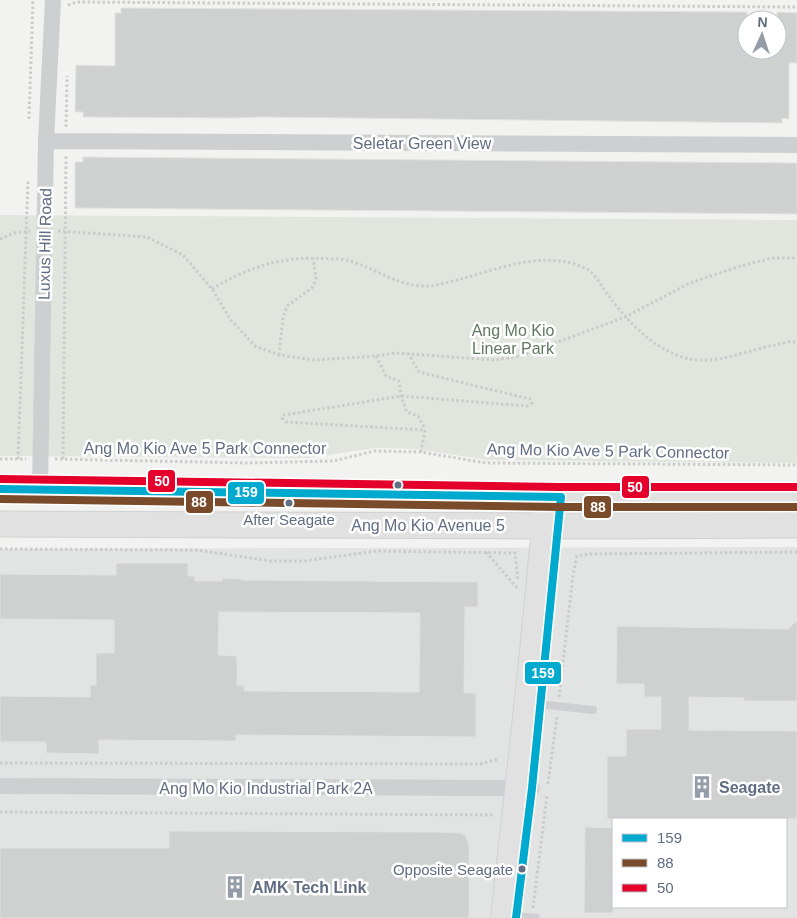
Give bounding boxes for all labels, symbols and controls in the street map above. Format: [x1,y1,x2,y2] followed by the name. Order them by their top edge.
[737,10,787,60] north arrow
[757,14,768,30] text: N
[353,135,492,152] street label: Seletar Green View
[36,188,54,300] street label: Luxus Hill Road
[472,322,555,357] park label: Ang Mo Kio Linear Park
[84,440,327,457] street label: Ang Mo Kio Ave 5 Park Connector
[487,440,730,462] street label: Ang Mo Kio Ave 5 Park Connector
[147,469,176,493] line badge: 50
[154,473,170,489] text: 50
[621,475,650,499] line badge: 50
[627,479,643,495] text: 50
[393,480,403,490] unlabelled marker
[227,481,265,505] line badge: 159
[234,484,258,500] text: 159
[185,490,214,514] line badge: 88
[191,494,207,510] text: 88
[583,495,612,519] line badge: 88
[284,498,294,508] marker: After Seagate
[590,499,606,515] text: 88
[243,511,335,528] place label: After Seagate
[351,517,505,534] street label: Ang Mo Kio Avenue 5
[524,661,562,685] line badge: 159
[531,665,555,681] text: 159
[689,774,715,800] building icon: Seagate
[719,779,780,796] place label: Seagate
[159,780,373,797] street label: Ang Mo Kio Industrial Park 2A
[612,818,787,908] legend
[657,829,682,846] text: 159
[657,854,674,871] text: 88
[393,861,513,878] place label: Opposite Seagate
[517,864,527,874] marker: Opposite Seagate
[222,874,248,900] building icon: AMK Tech Link
[252,879,366,896] place label: AMK Tech Link
[657,879,674,896] text: 50

